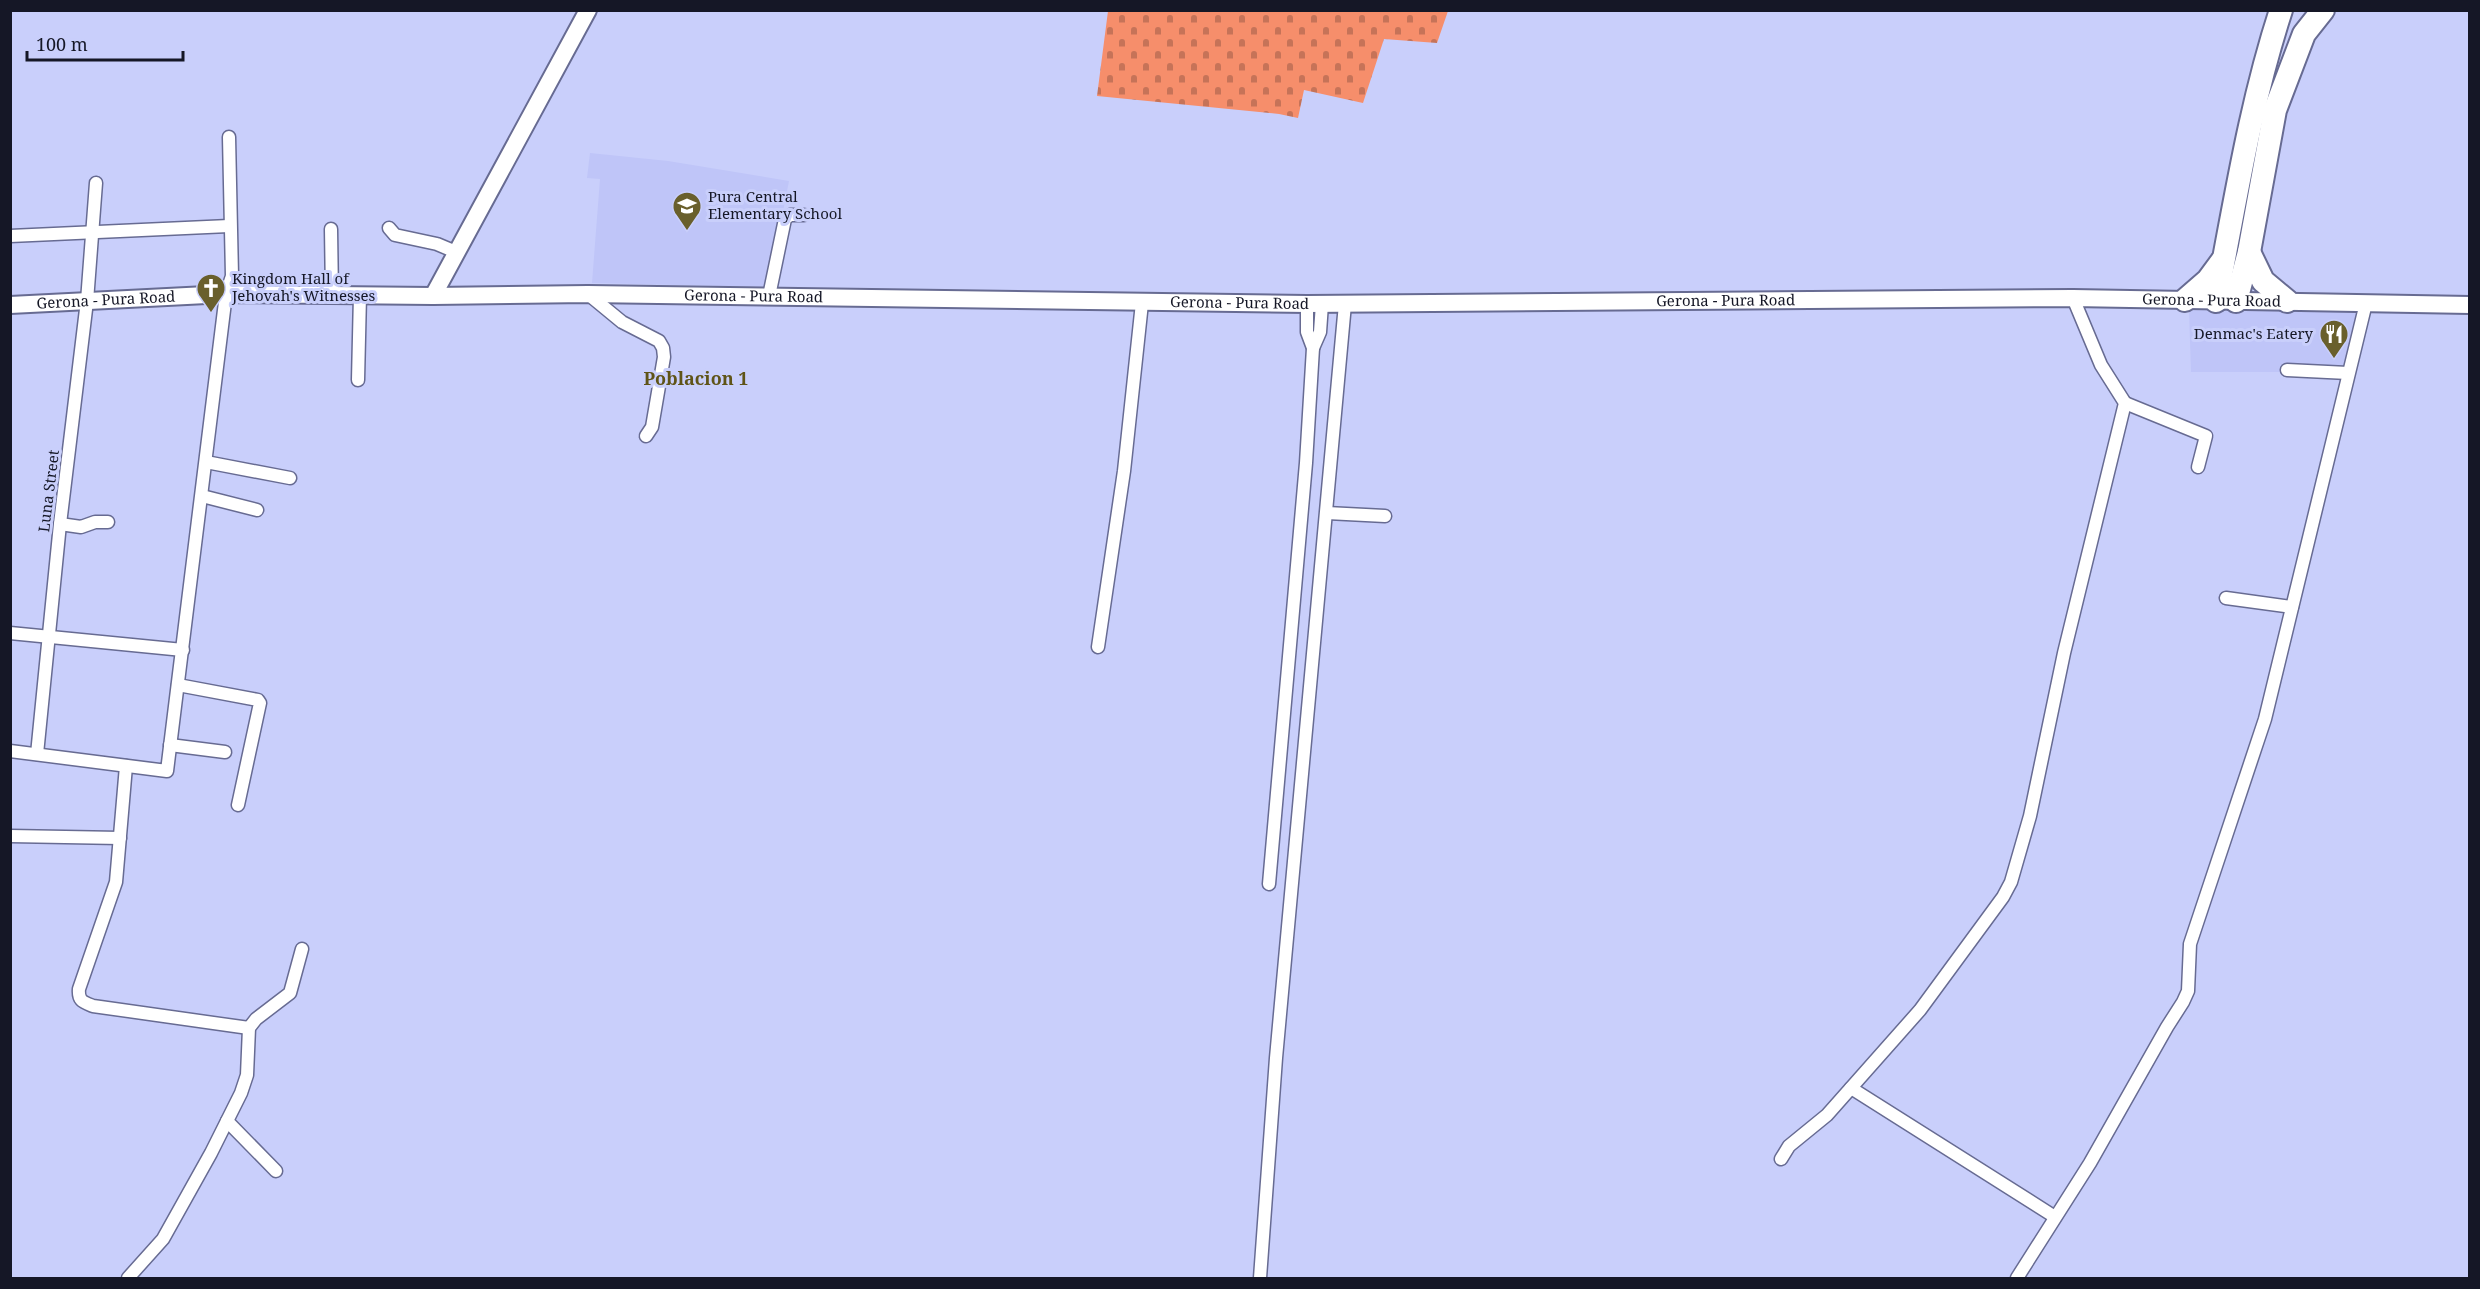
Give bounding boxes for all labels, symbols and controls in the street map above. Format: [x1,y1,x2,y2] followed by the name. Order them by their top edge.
[27,24,183,62] scale bar
[36,32,88,56] text: 100 m
[708,186,842,223] place label: Pura Central Elementary School
[671,190,703,232] school or university icon: Pura Central Elementary School
[231,268,376,305] place label: Kingdom Hall of Jehovah's Witnesses
[195,272,227,314] church icon: Kingdom Hall of Jehovah's Witnesses
[684,284,823,306] street label: Gerona - Pura Road
[36,286,176,313] street label: Gerona - Pura Road
[2142,288,2281,311] street label: Gerona - Pura Road
[1656,289,1795,310] street label: Gerona - Pura Road
[1170,291,1309,313] street label: Gerona - Pura Road
[2318,318,2350,360] restaurant icon: Denmac's Eatery
[2194,323,2314,343] place label: Denmac's Eatery
[643,366,749,390] district label: Poblacion 1
[33,449,63,533] street label: Luna Street

